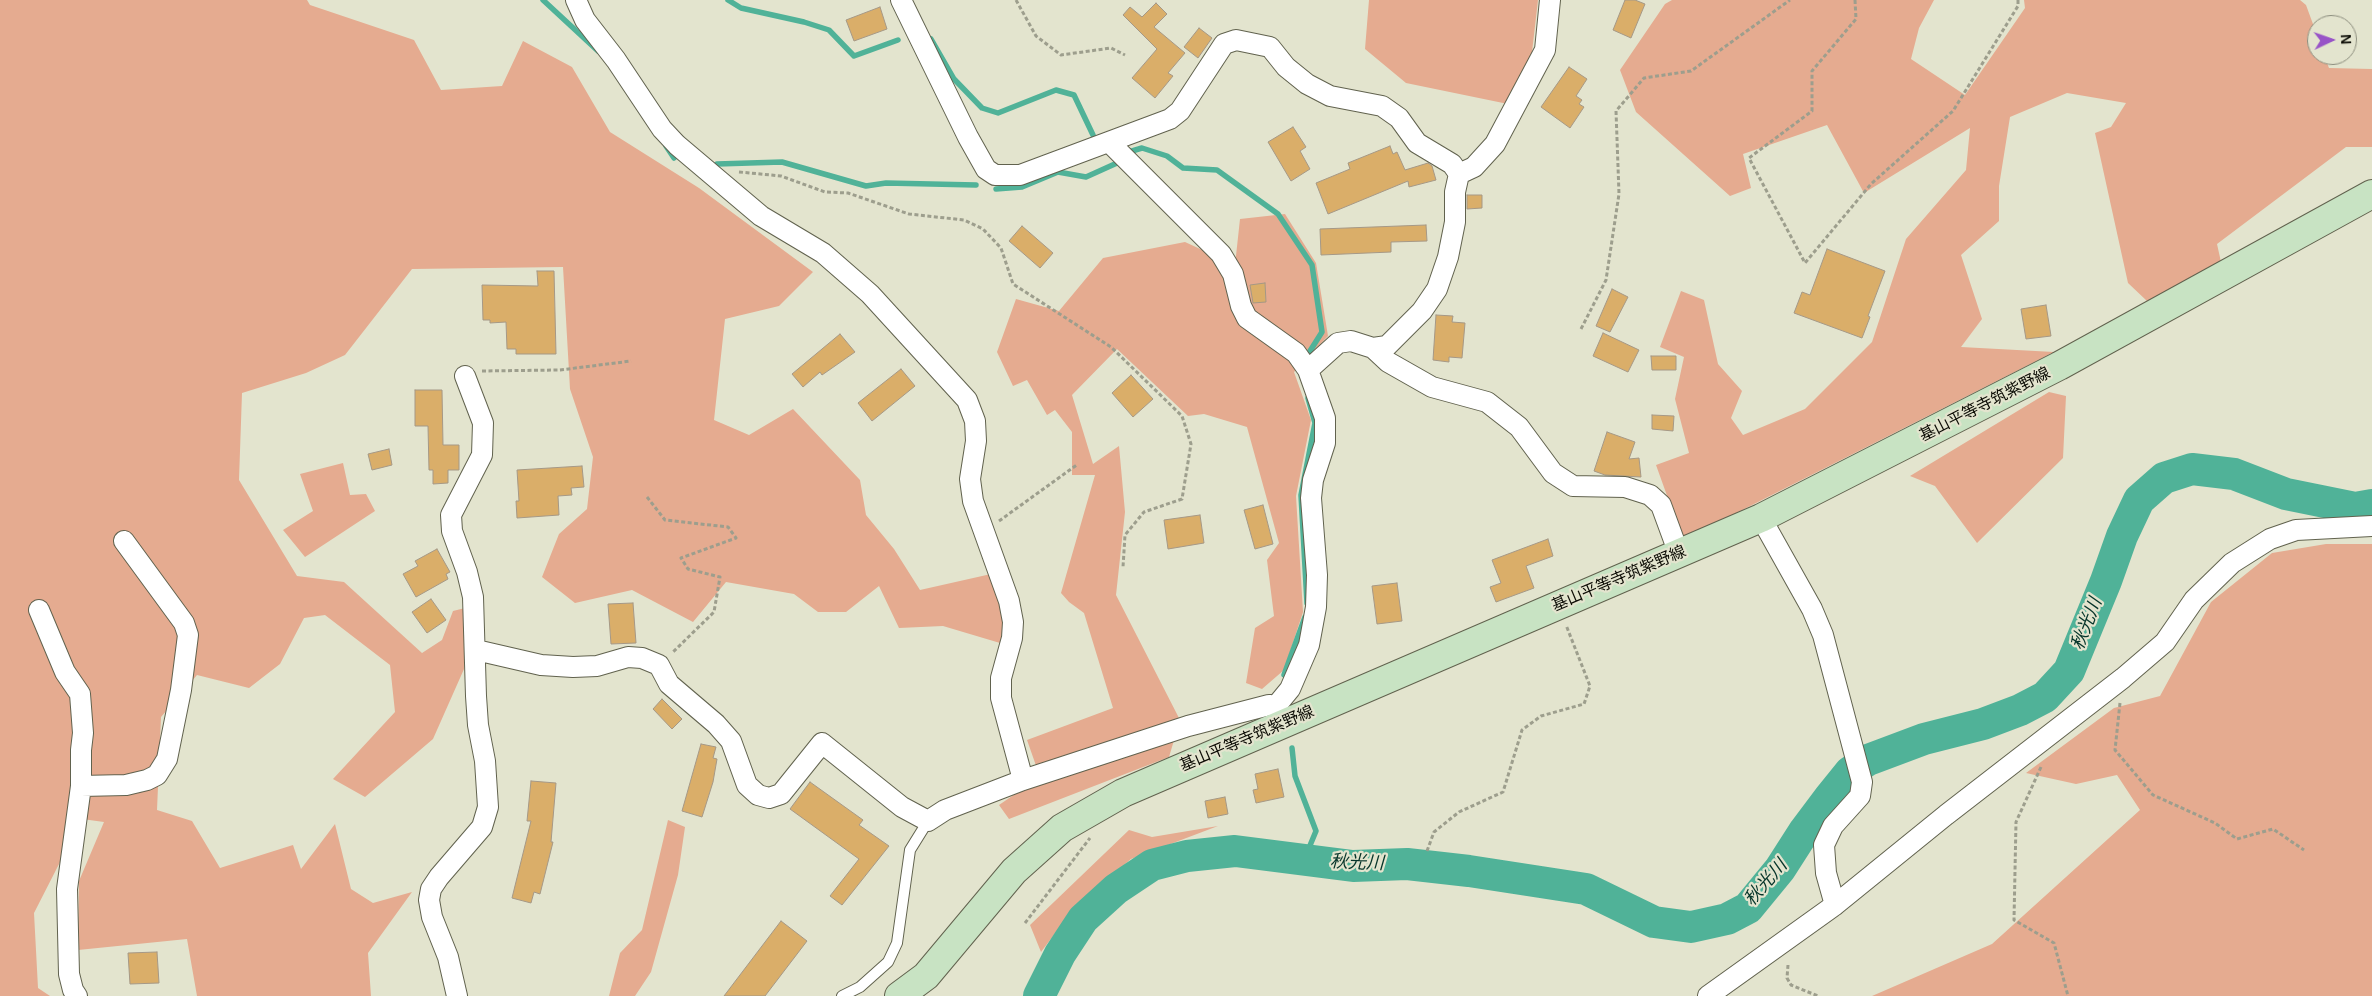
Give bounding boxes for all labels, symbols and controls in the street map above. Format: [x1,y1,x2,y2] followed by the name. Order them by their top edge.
[2307,15,2357,65] north arrow
[2338,34,2354,45] text: N
[1916,364,2054,446] street label: 基山平等寺筑紫野線
[1549,542,1689,616] street label: 基山平等寺筑紫野線
[2067,595,2107,653] water label: 秋光川
[1177,702,1317,776] street label: 基山平等寺筑紫野線
[1330,851,1384,875] water label: 秋光川
[1740,856,1792,910] water label: 秋光川

